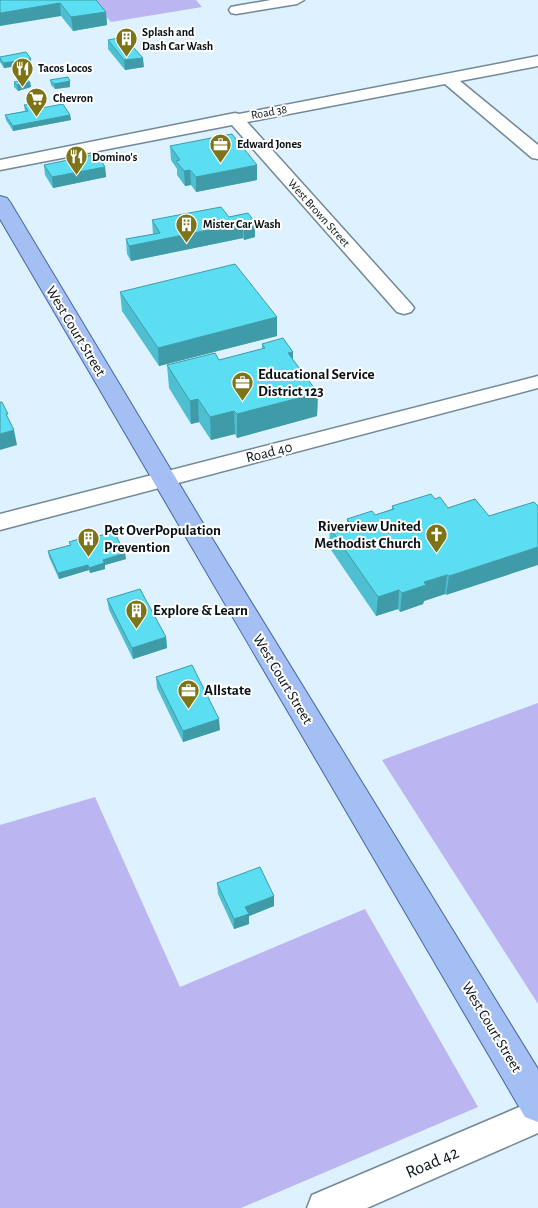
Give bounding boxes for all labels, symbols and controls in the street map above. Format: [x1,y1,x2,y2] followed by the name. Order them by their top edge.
[142,26,213,52] place label: Splash and Dash Car Wash
[114,27,138,58] building icon: Splash and Dash Car Wash
[10,56,34,87] restaurant icon: Tacos Locos
[38,62,93,74] place label: Tacos Locos
[25,86,49,117] supermarket icon: Chevron
[53,92,93,104] place label: Chevron
[250,103,288,121] street label: Road 38
[209,132,233,163] office icon: Edward Jones
[237,138,302,150] place label: Edward Jones
[64,145,88,176] restaurant icon: Domino's
[92,151,138,163] place label: Domino's
[286,177,352,249] street label: West Brown Street
[175,212,199,243] building icon: Mister Car Wash
[203,218,281,230] place label: Mister Car Wash
[43,284,108,379] street label: West Court Street
[258,367,375,399] place label: Educational Service District 123
[230,371,254,402] office icon: Educational Service District 123
[244,439,294,466] street label: Road 40
[314,519,421,551] place label: Riverview United Methodist Church
[104,523,221,555] place label: Pet OverPopulation Prevention
[425,523,449,554] church icon: Riverview United Methodist Church
[76,527,100,558] building icon: Pet OverPopulation Prevention
[125,598,149,629] building icon: Explore & Learn
[153,603,248,618] place label: Explore & Learn
[250,632,315,727] street label: West Court Street
[176,678,200,709] office icon: Allstate
[204,683,251,698] place label: Allstate
[459,980,524,1075] street label: West Court Street
[403,1144,462,1182] street label: Road 42

